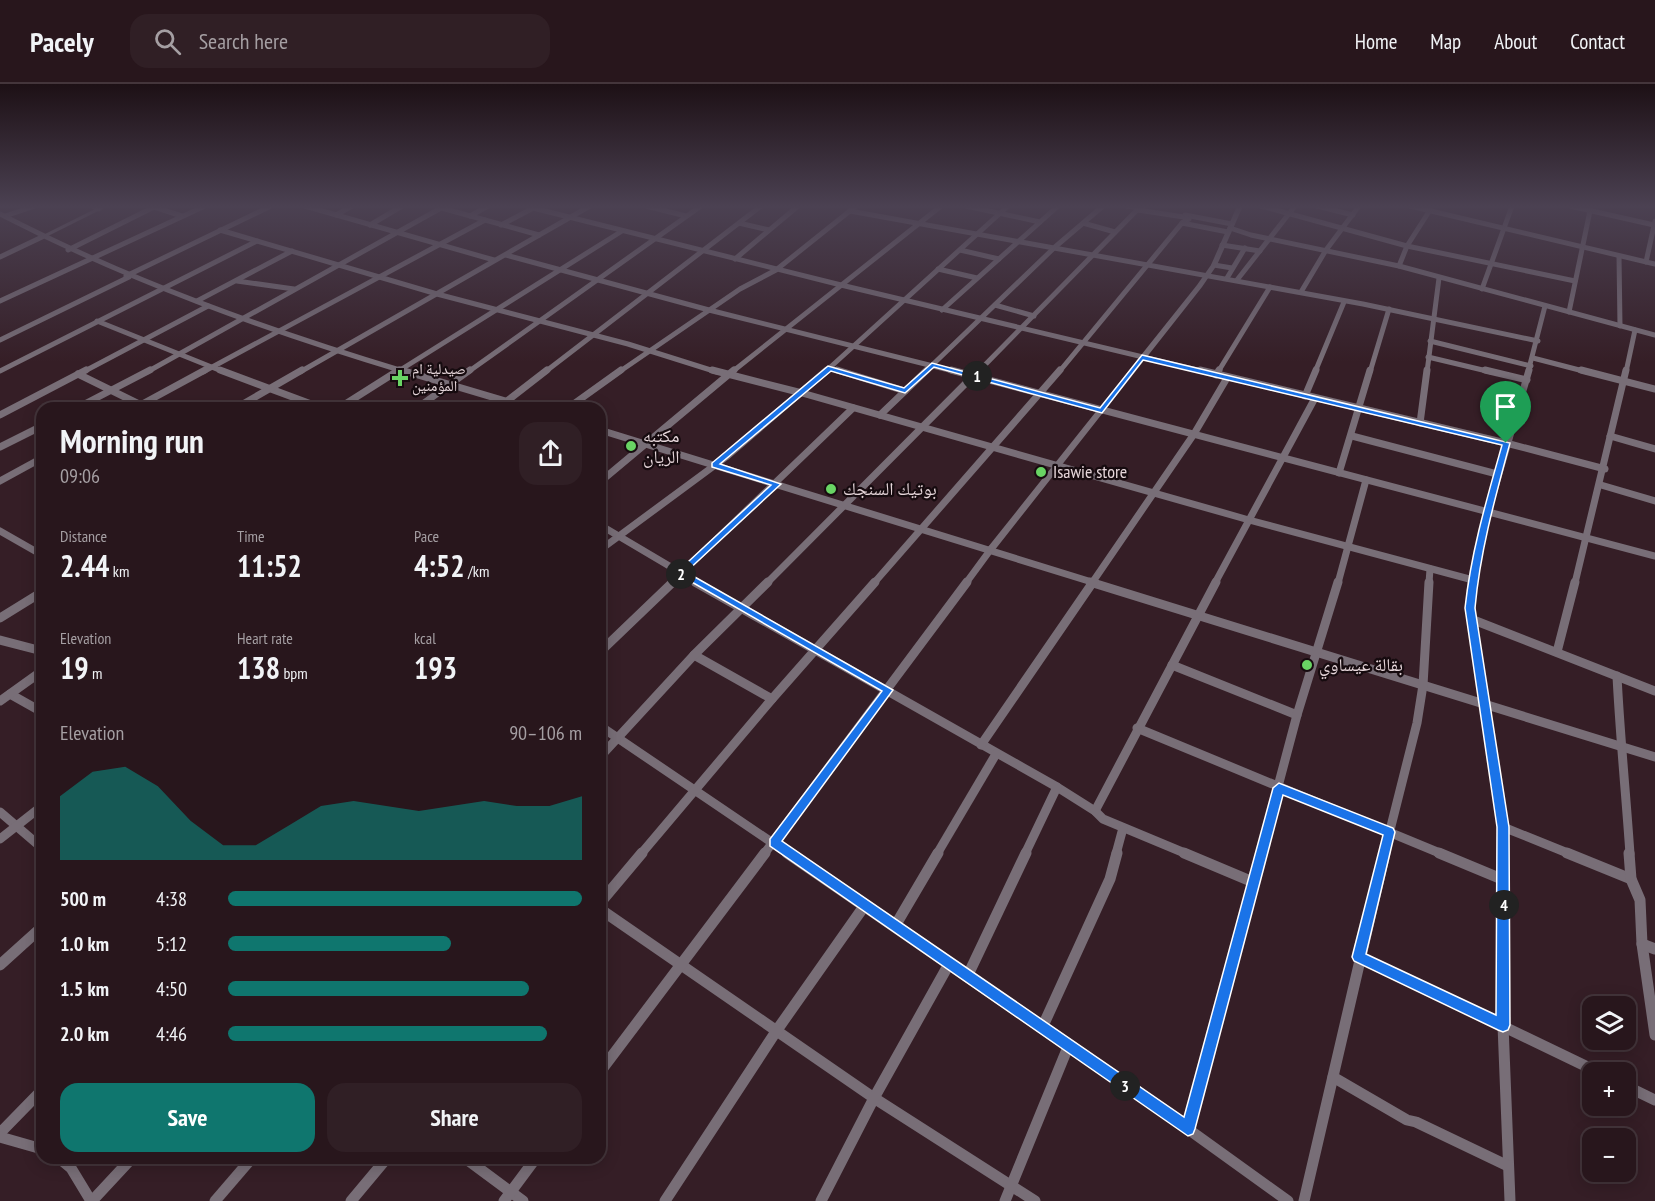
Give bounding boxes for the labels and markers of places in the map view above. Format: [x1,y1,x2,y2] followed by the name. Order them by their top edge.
[412,359,466,396] place label: صيدلية ام المؤمنين
[962,361,992,391] pin: 1
[393,371,407,385] marker: صيدلية ام المؤمنين
[1480,381,1531,443] pin
[643,424,680,468] place label: مكتبه الريان
[624,439,638,453] marker: مكتبه الريان
[1053,460,1127,483] place label: Isawie store
[1034,465,1048,479] marker: Isawie store
[843,477,937,500] place label: بوتيك السنجك
[824,482,838,496] marker: بوتيك السنجك
[666,559,696,589] pin: 2
[1319,653,1403,680] place label: بقالة عيساوي
[1300,658,1314,672] marker: بقالة عيساوي
[1489,890,1519,920] pin: 4
[1110,1071,1140,1101] pin: 3

